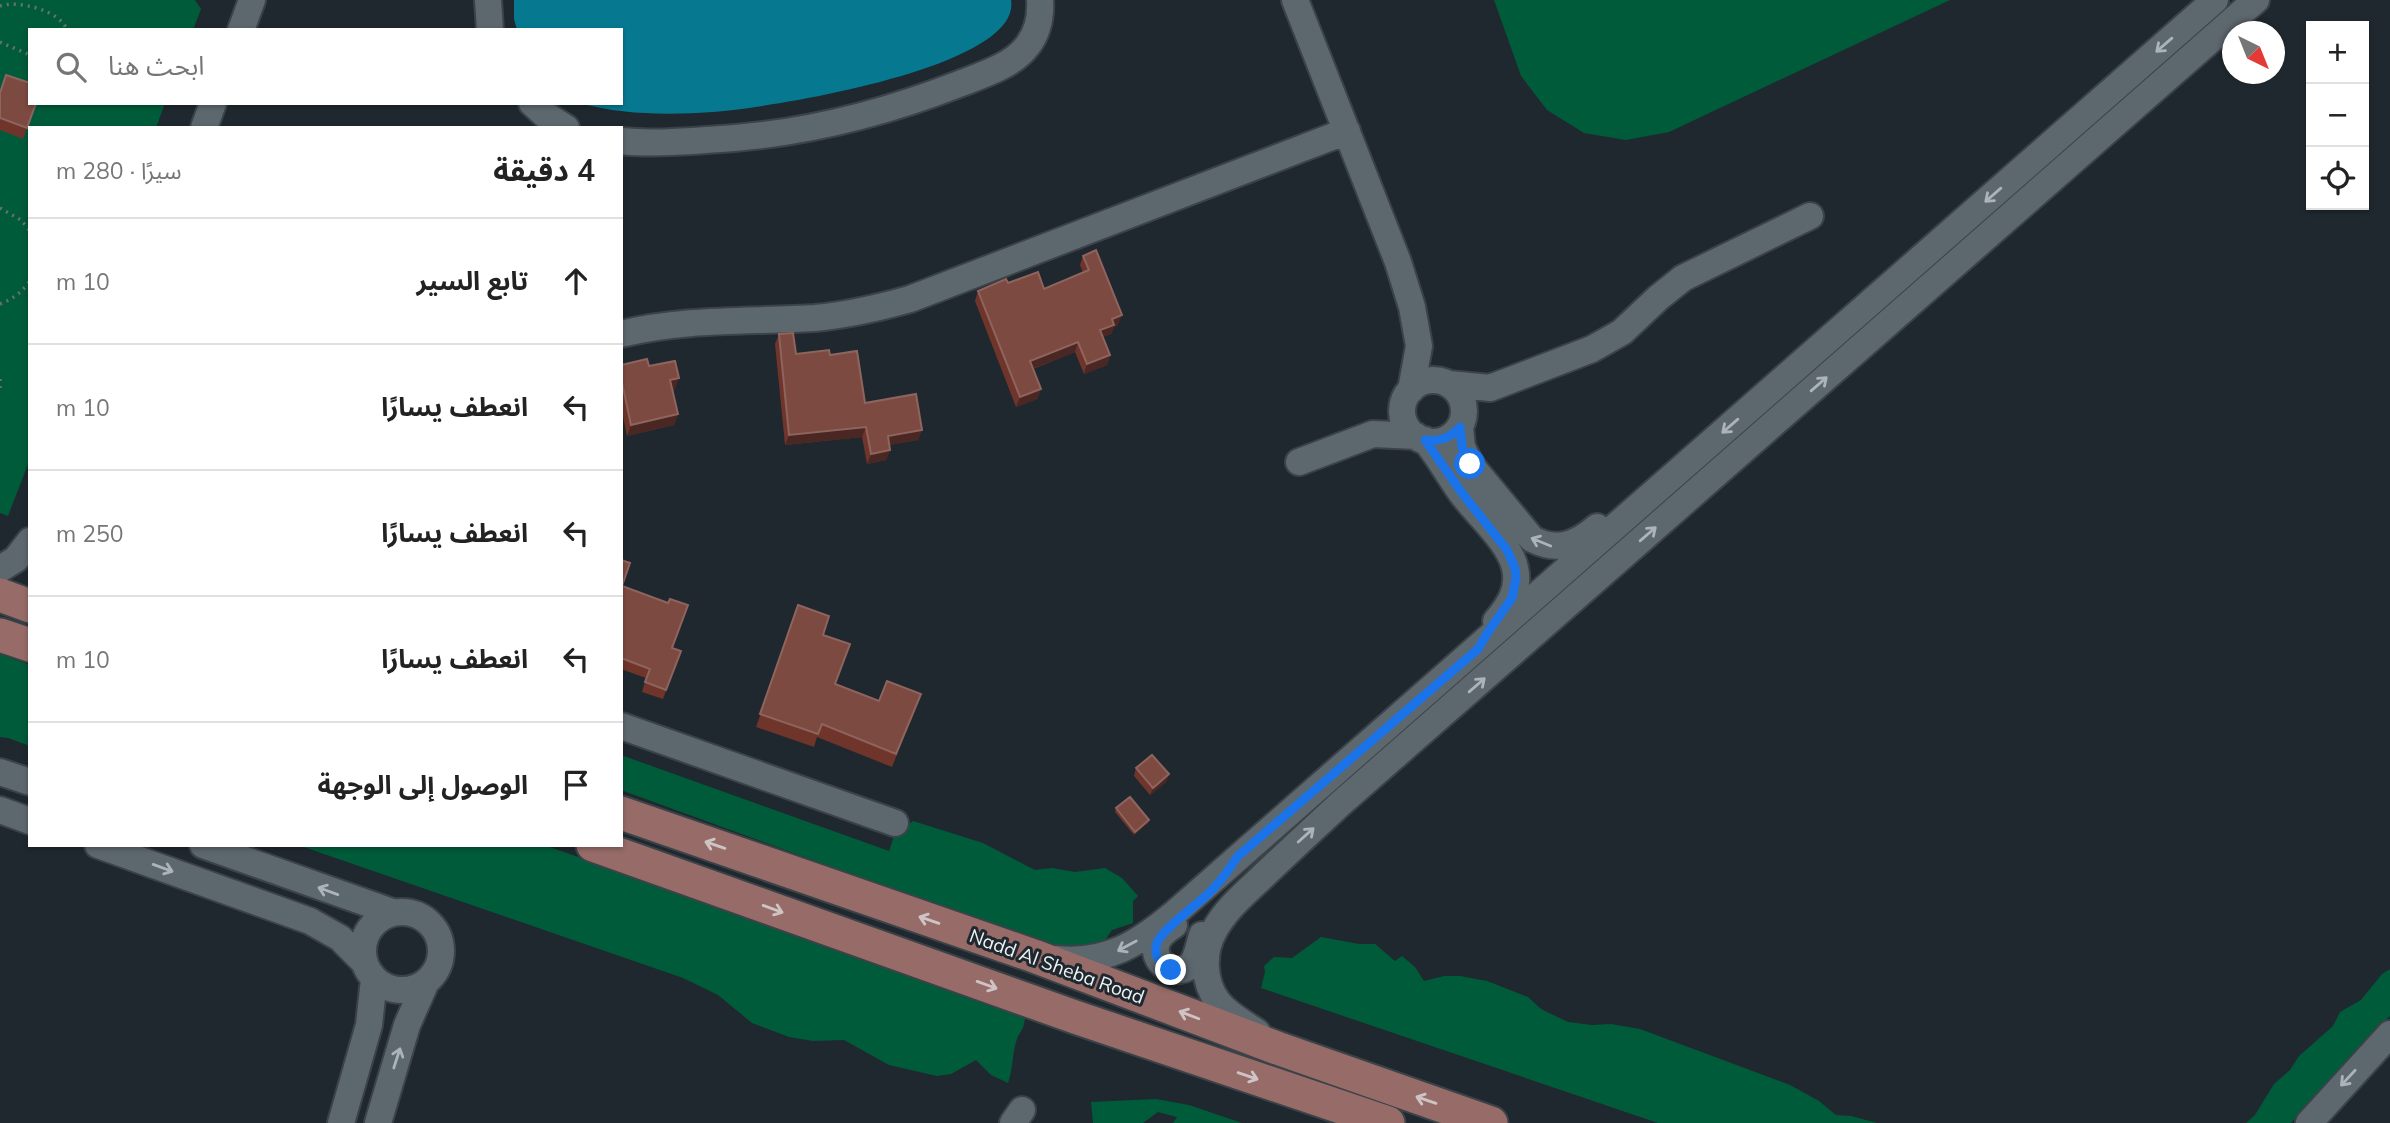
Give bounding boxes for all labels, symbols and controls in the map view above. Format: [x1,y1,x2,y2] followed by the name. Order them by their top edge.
[2222,21,2285,84] north arrow
[2306,21,2369,210] map controls
[2306,21,2369,84] button: +
[28,28,623,105] search box
[2155,37,2173,53] one-way arrow
[52,48,90,86] icon: search
[108,49,204,82] text: ابحث هنا
[2306,84,2369,147] button: −
[2306,147,2369,210] button: locate
[493,151,595,189] text: 4 دقيقة
[56,156,182,185] text: سيرًا · 280 m
[1984,187,2002,203] one-way arrow
[557,262,595,300] icon: ahead
[417,264,528,297] text: تابع السير
[56,267,110,296] text: 10 m
[1810,376,1828,392] one-way arrow
[557,388,595,426] icon: left
[381,390,528,423] text: انعطف يسارًا
[56,393,110,422] text: 10 m
[1721,418,1739,434] one-way arrow
[1454,448,1485,479] route start
[557,514,595,552] icon: left
[381,516,528,549] text: انعطف يسارًا
[56,519,124,548] text: 250 m
[1639,526,1657,542] one-way arrow
[1530,534,1552,547] one-way arrow
[557,640,595,678] icon: left
[381,642,528,675] text: انعطف يسارًا
[56,645,110,674] text: 10 m
[1468,677,1486,693] one-way arrow
[557,766,595,804] icon: arrive
[317,768,528,801] text: الوصول إلى الوجهة
[1297,827,1315,843] one-way arrow
[704,838,726,850] one-way arrow
[151,863,173,875] one-way arrow
[317,883,339,896] one-way arrow
[761,904,783,916] one-way arrow
[919,913,941,925] one-way arrow
[966,923,1148,1009] street label: Nadd Al Sheba Road
[1117,940,1138,953] one-way arrow
[1155,954,1186,985] route end
[976,979,998,992] one-way arrow
[1179,1007,1201,1020] one-way arrow
[392,1047,404,1069] one-way arrow
[2340,1069,2357,1086] one-way arrow
[1237,1071,1259,1083] one-way arrow
[1416,1093,1438,1105] one-way arrow

